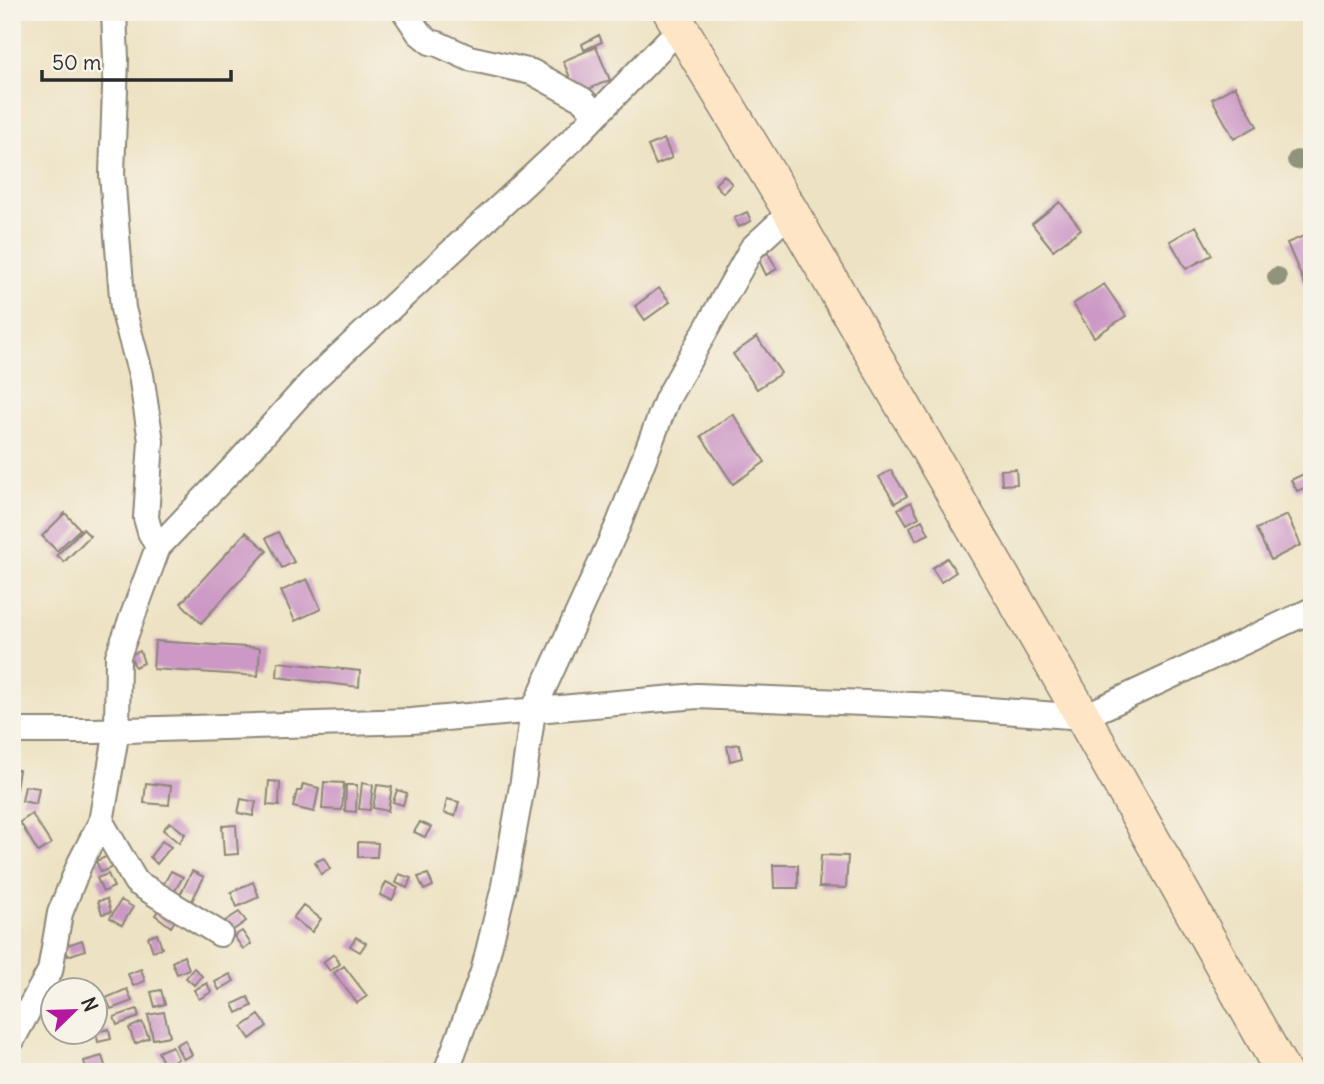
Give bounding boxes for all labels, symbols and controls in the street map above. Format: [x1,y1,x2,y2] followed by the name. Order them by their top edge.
[42,38,231,82] scale bar
[52,49,101,76] text: 50 m
[38,976,108,1046] north arrow
[76,994,103,1015] text: N

